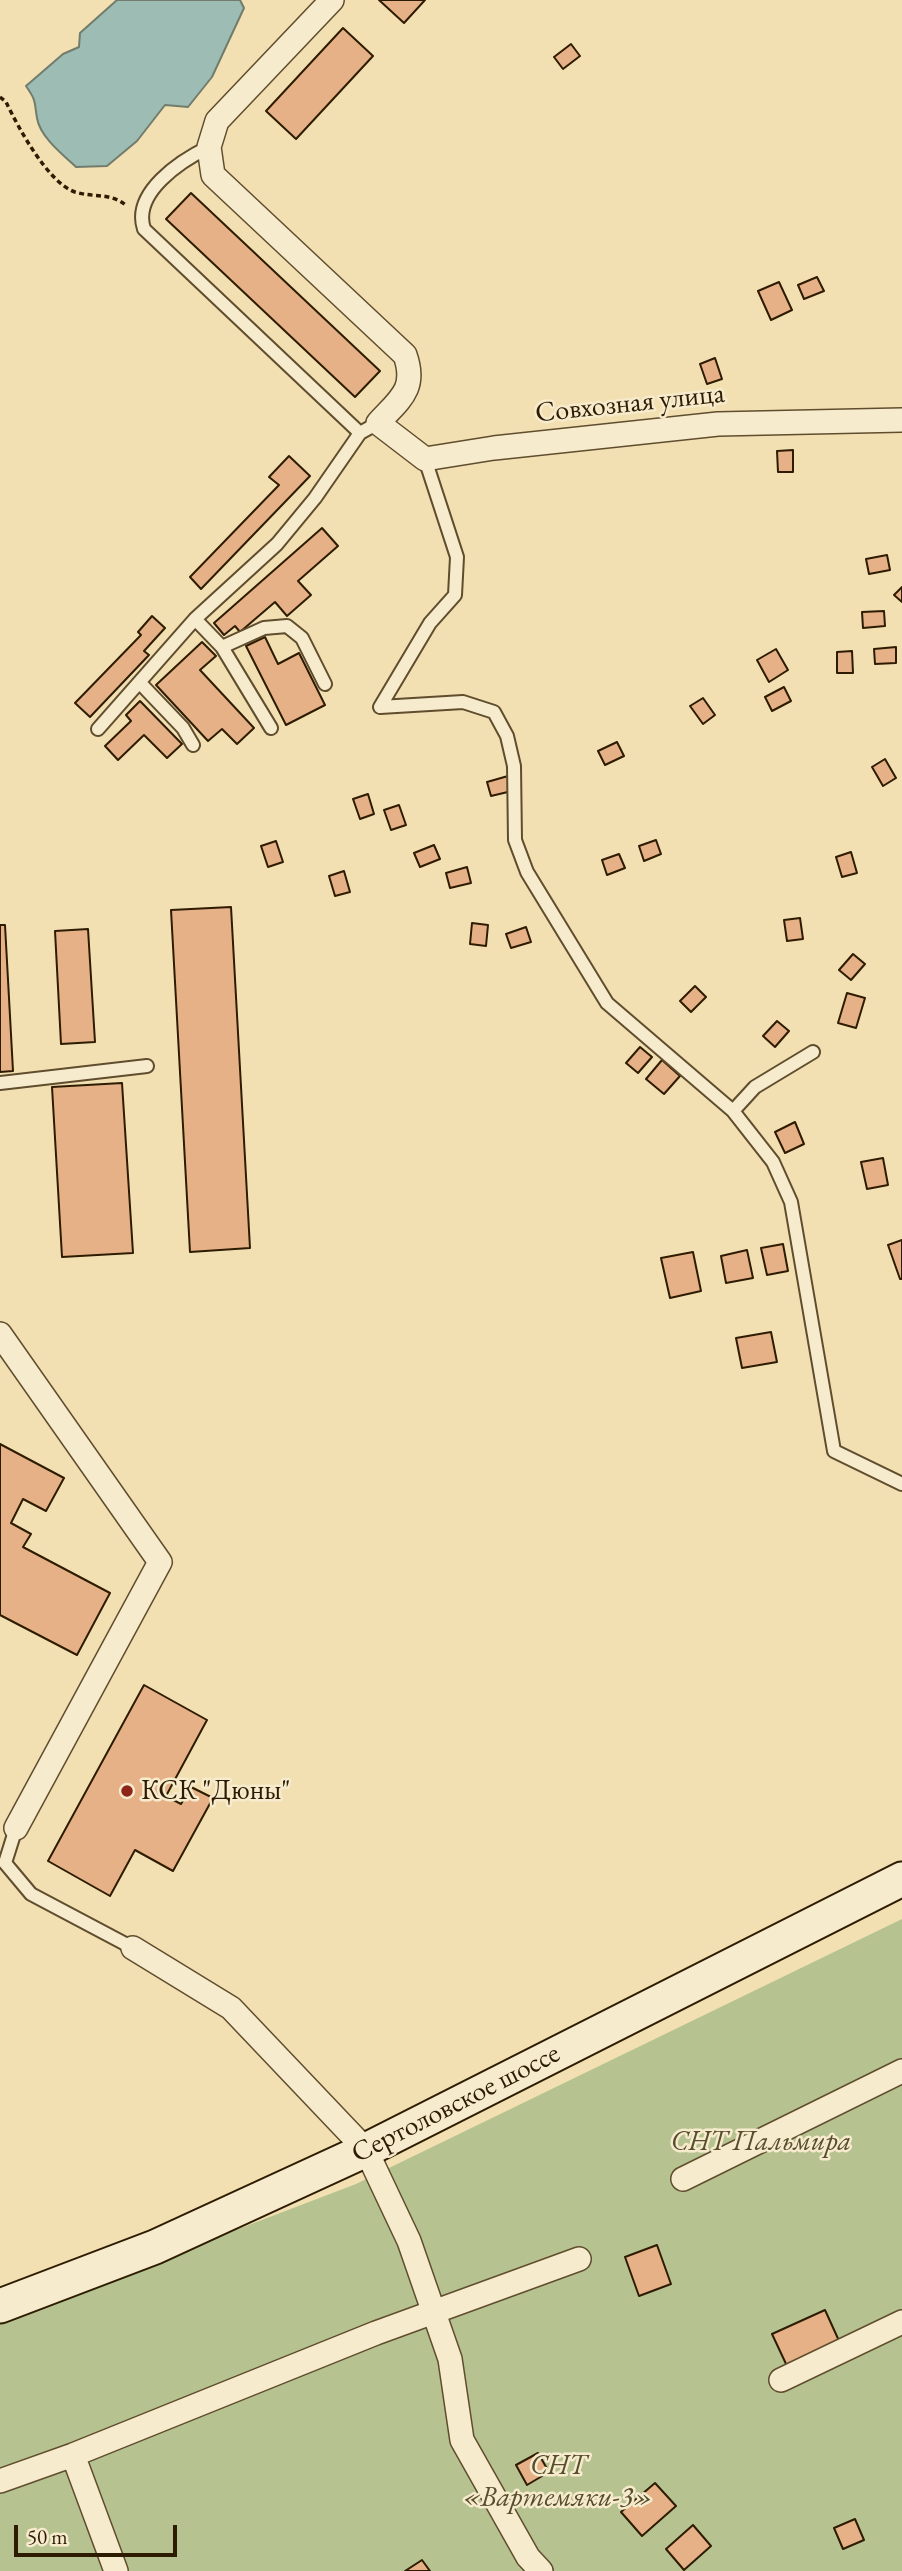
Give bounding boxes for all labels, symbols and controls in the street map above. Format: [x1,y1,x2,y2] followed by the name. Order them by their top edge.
[534,377,726,431] street label: Совхозная улица
[141,1774,291,1808] place label: КСК "Дюны"
[119,1783,135,1799] marker: КСК "Дюны"
[346,2037,566,2171] street label: Сертоловское шоссе
[671,2125,851,2159] park label: СНТ Пальмира
[463,2449,653,2515] park label: СНТ «Вартемяки-3»
[18,2512,180,2556] scale bar
[27,2523,68,2550] text: 50 m

